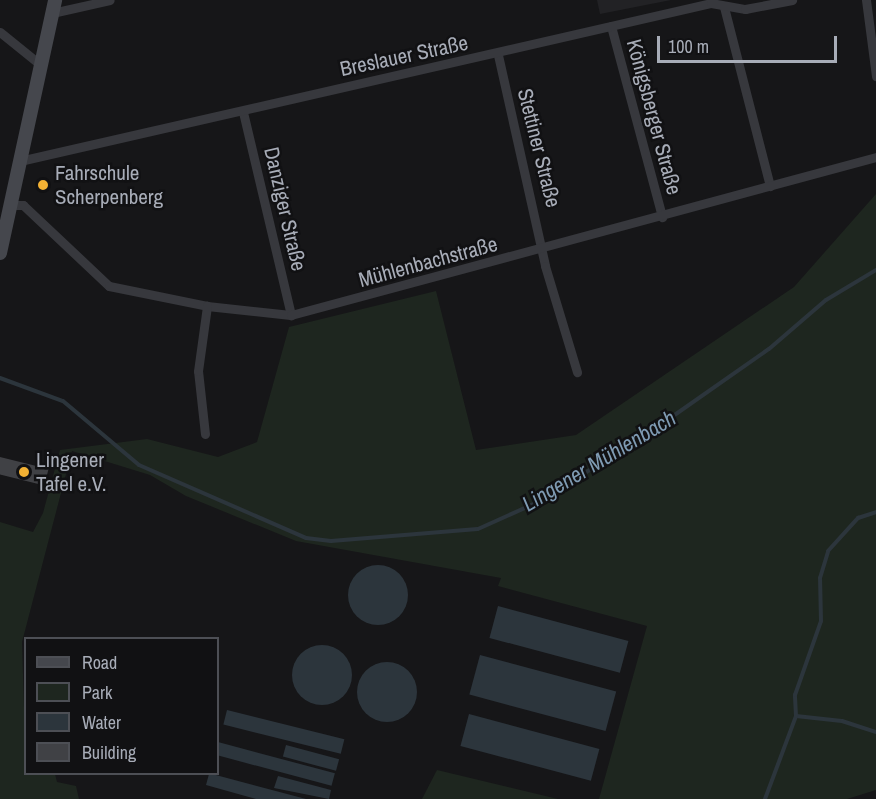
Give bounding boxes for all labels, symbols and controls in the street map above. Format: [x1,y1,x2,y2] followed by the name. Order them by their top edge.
[660,24,840,62] scale bar
[338,30,470,82] street label: Breslauer Straße
[668,34,709,59] text: 100 m
[621,37,687,197] street label: Königsberger Straße
[512,86,566,210] street label: Stettiner Straße
[259,145,311,273] street label: Danziger Straße
[55,160,163,210] place label: Fahrschule Scherpenberg
[36,178,50,192] marker: Fahrschule Scherpenberg
[356,231,500,293] street label: Mühlenbachstraße
[517,405,681,517] water label: Lingener Mühlenbach
[36,447,107,497] place label: Lingener Tafel e.V.
[17,465,31,479] marker: Lingener Tafel e.V.
[24,637,219,775] legend
[82,650,117,675] text: Road
[82,680,112,705] text: Park
[82,710,121,735] text: Water
[82,740,136,765] text: Building

